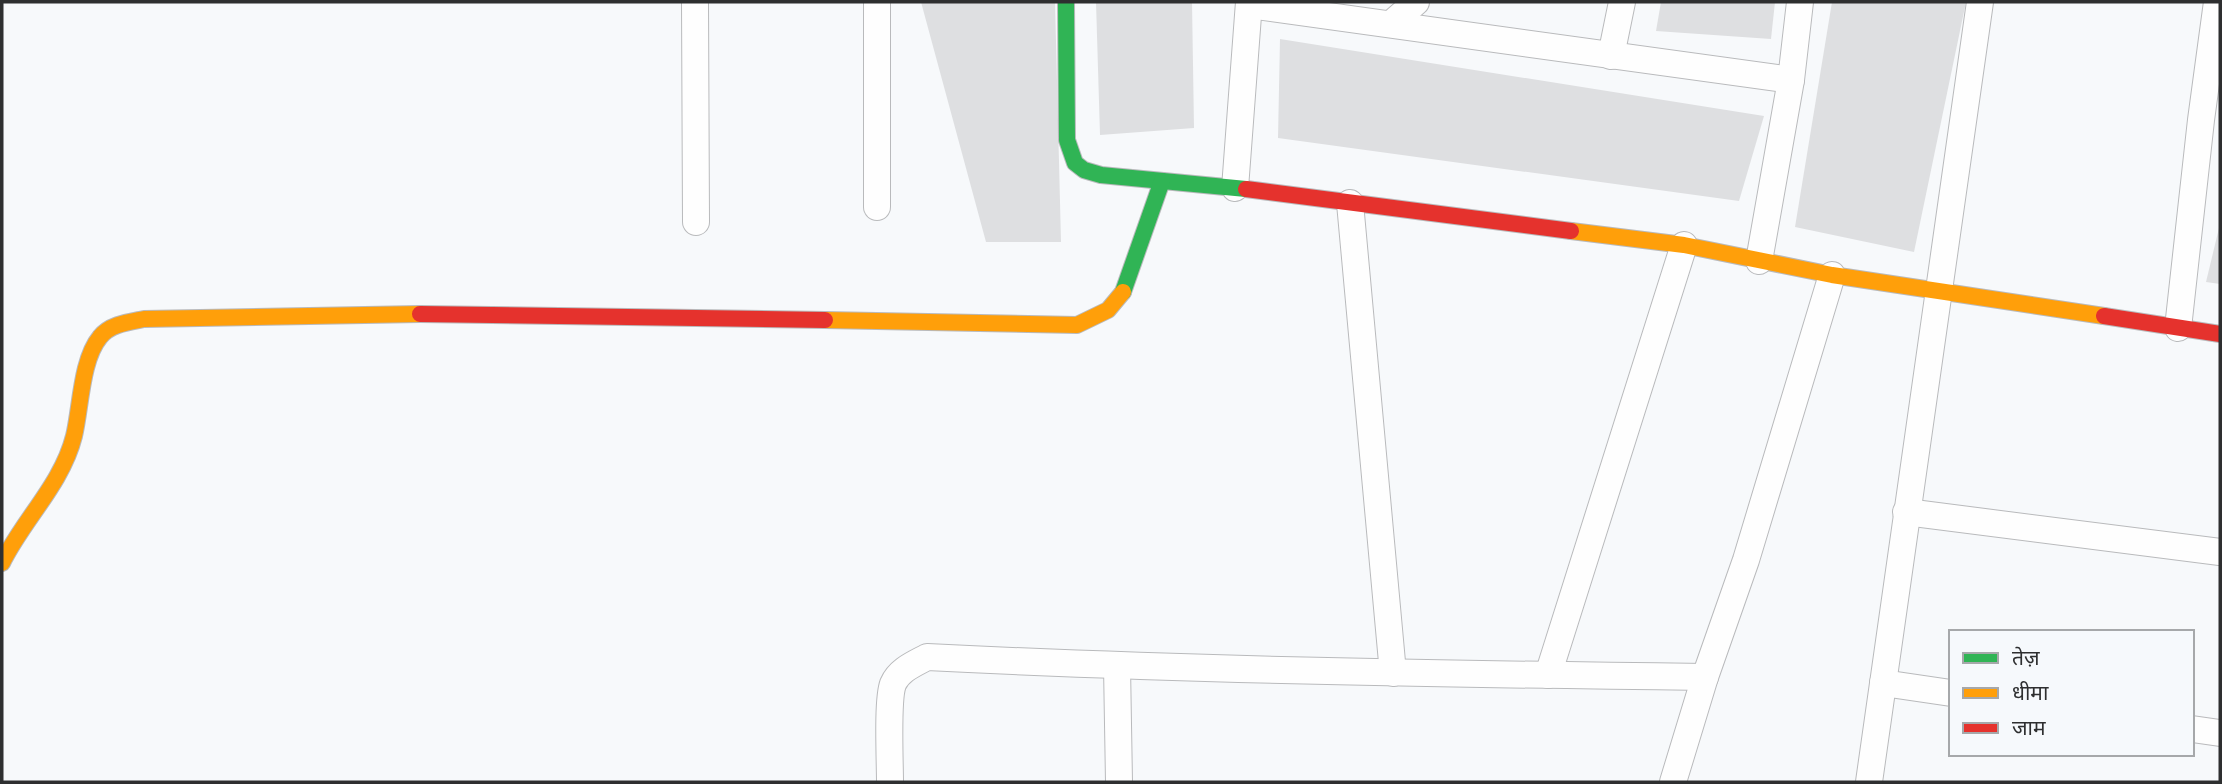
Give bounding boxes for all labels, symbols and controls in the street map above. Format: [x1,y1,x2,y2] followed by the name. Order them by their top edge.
[1949,630,2194,756] legend
[2012,643,2040,673] text: तेज़
[2012,678,2049,708] text: धीमा
[2012,713,2046,743] text: जाम

